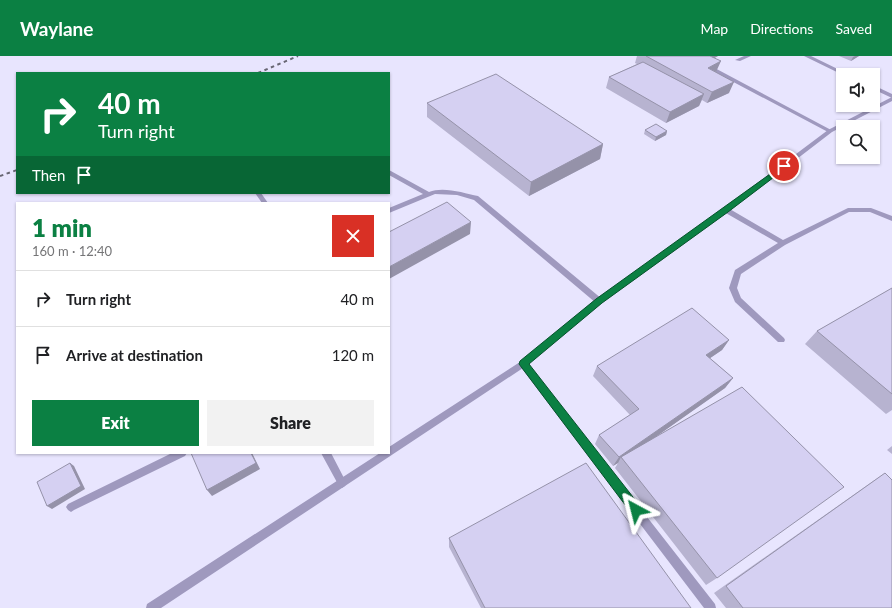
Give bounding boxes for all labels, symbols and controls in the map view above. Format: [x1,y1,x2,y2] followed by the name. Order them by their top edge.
[20,17,93,40] text: Waylane
[701,20,728,37] text: Map
[750,20,813,37] text: Directions
[835,20,872,37] text: Saved
[836,68,880,164] map controls
[836,68,880,112] button: sound
[98,86,161,120] text: 40 m
[32,88,84,140] icon: right
[98,120,175,142] text: Turn right
[836,120,880,164] button: search
[767,149,801,183] pin
[773,155,795,177] icon: arrive
[73,164,95,186] icon: arrive
[32,166,65,184] text: Then
[32,213,92,242] text: 1 min
[332,215,374,257] button: close
[32,243,112,259] text: 160 m · 12:40
[32,288,54,310] icon: right
[66,290,131,308] text: Turn right
[340,290,374,308] text: 40 m
[32,344,54,366] icon: arrive
[66,346,203,364] text: Arrive at destination
[332,346,374,364] text: 120 m
[32,400,199,446] button: Exit
[207,400,374,446] button: Share
[615,489,657,531] position arrow

